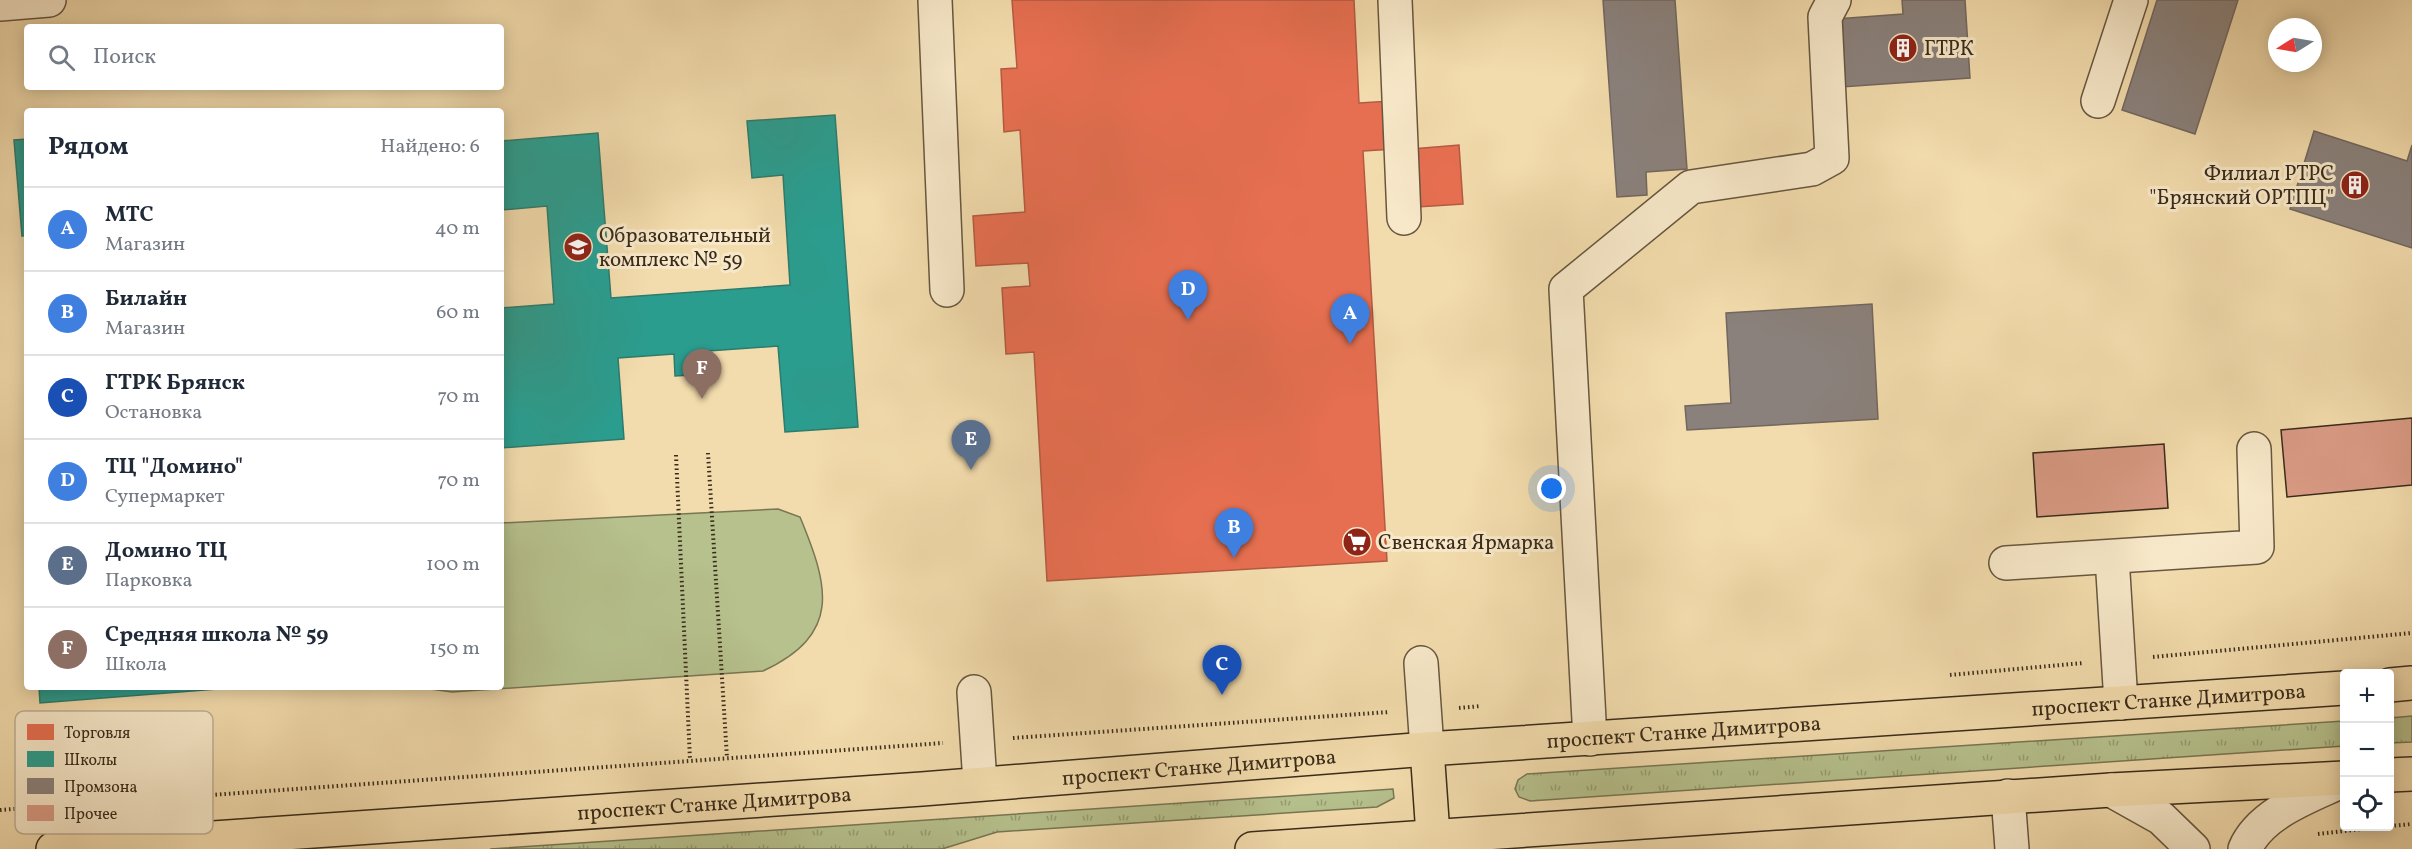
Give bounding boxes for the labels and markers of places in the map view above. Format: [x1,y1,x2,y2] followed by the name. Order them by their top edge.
[1887,32,1919,64] building icon: ГТРК
[1924,35,1974,64] place label: ГТРК
[2149,160,2334,213] place label: Филиал РТРС "Брянский ОРТПЦ"
[2339,169,2371,201] building icon: Филиал РТРС "Брянский ОРТПЦ"
[599,222,771,275] place label: Образовательный комплекс № 59
[562,231,594,263] school or university icon: Образовательный комплекс № 59
[1168,270,1208,320] pin: D
[1330,294,1370,344] pin: A
[682,350,722,399] pin: F
[952,420,990,470] pin: E
[1214,508,1254,558] pin: B
[1341,526,1373,558] supermarket icon: Свенская Ярмарка
[1378,529,1554,558] place label: Свенская Ярмарка
[1202,646,1242,695] pin: C

